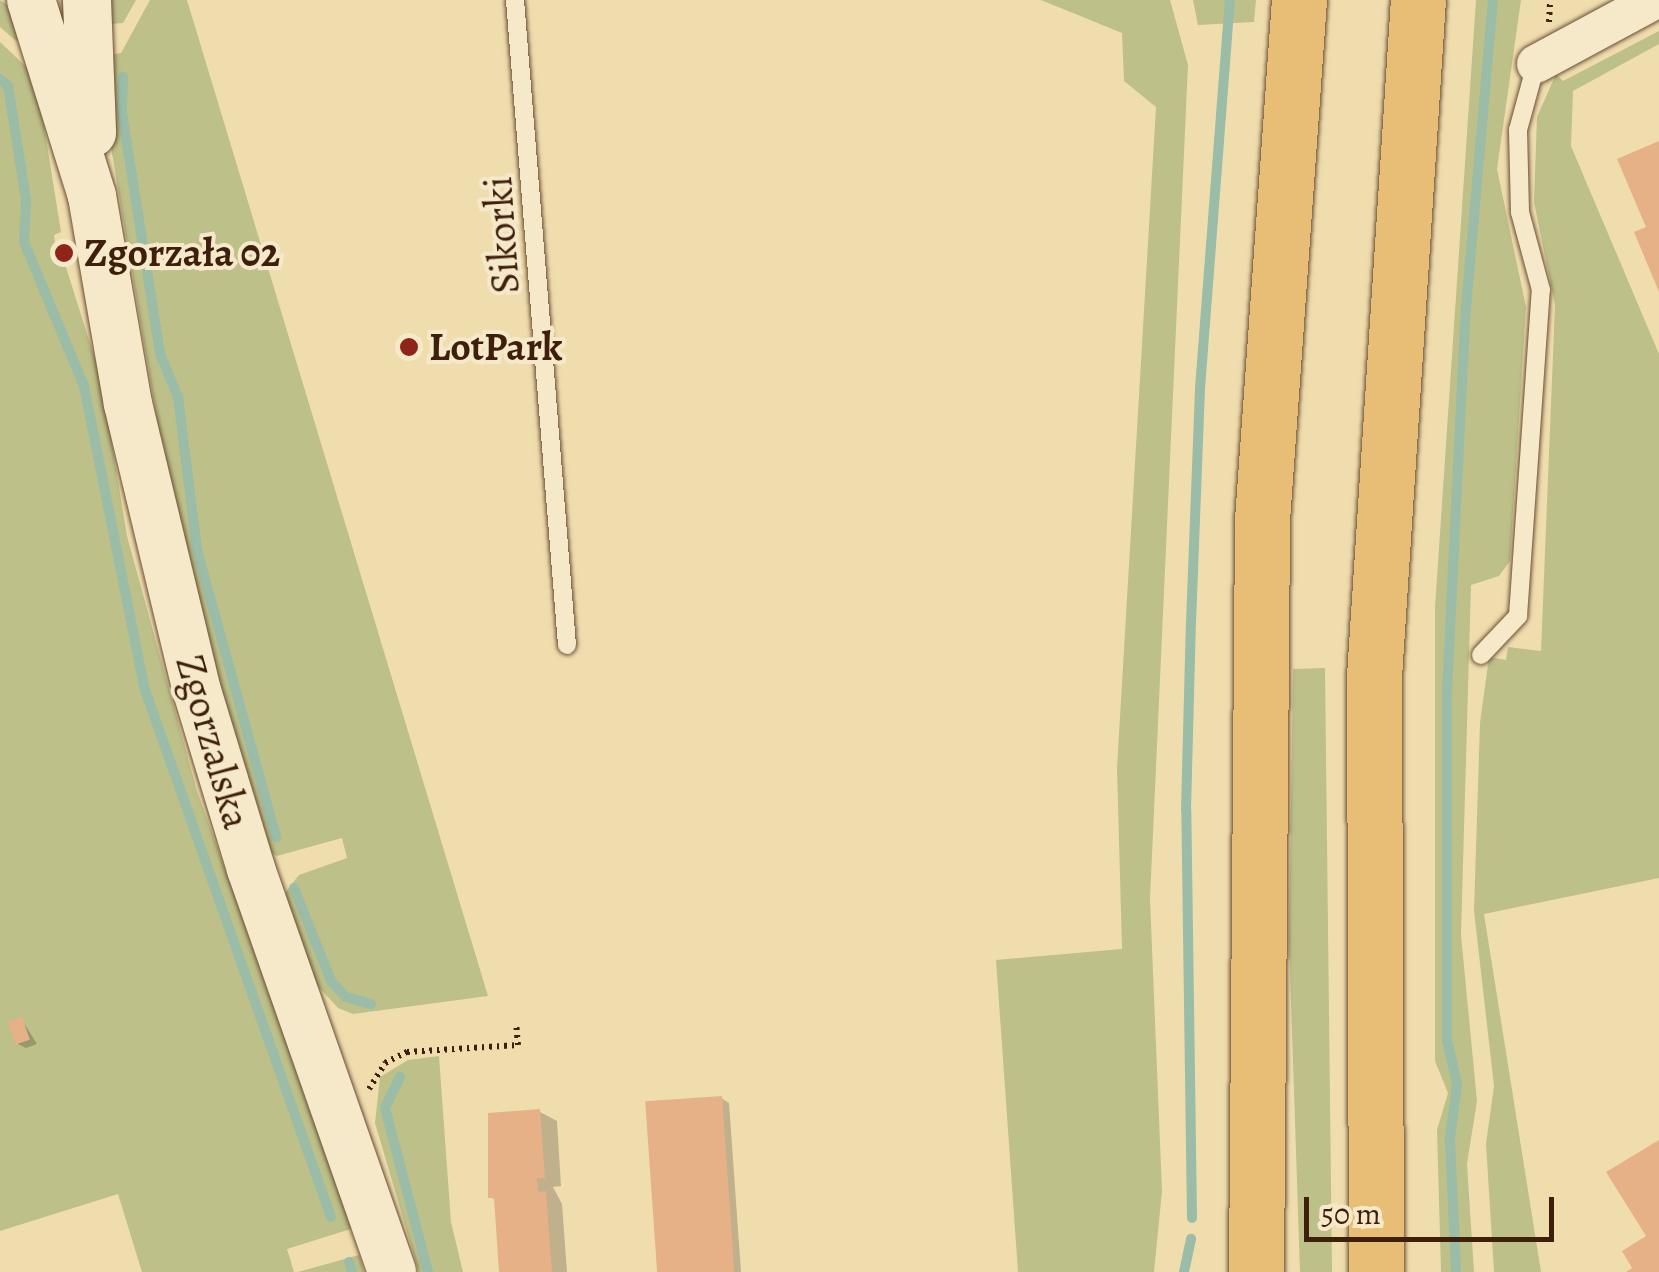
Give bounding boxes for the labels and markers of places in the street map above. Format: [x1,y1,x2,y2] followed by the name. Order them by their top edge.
[84,229,280,277] place label: Zgorzała 02
[53,242,75,264] marker: Zgorzała 02
[429,323,562,371] place label: LotPark
[398,336,420,358] marker: LotPark

